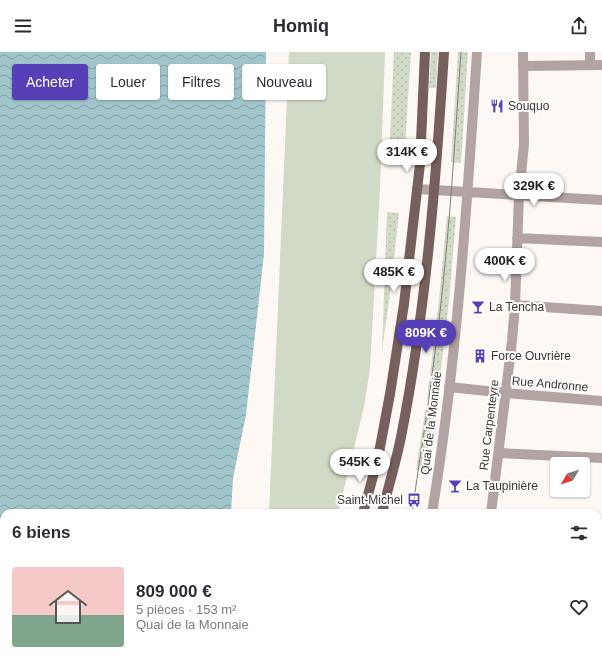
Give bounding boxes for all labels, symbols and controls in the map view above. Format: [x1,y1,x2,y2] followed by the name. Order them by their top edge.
[12,15,34,37] icon: menu
[568,15,590,37] icon: share
[273,16,329,36] text: Homiq
[12,64,88,100] chip: Acheter
[96,64,160,100] chip: Louer
[168,64,234,100] chip: Filtres
[242,64,326,100] chip: Nouveau
[489,98,505,114] restaurant icon: Souquo
[508,99,550,113] place label: Souquo
[374,139,440,173] pin: 314K €
[386,144,428,159] text: 314K €
[501,173,567,207] pin: 329K €
[513,178,555,193] text: 329K €
[472,248,538,282] pin: 400K €
[484,253,526,268] text: 400K €
[361,259,427,293] pin: 485K €
[373,264,415,279] text: 485K €
[470,299,486,315] bar icon: La Tencha
[489,300,544,314] place label: La Tencha
[393,320,459,354] pin: 809K €
[405,325,447,340] text: 809K €
[472,348,488,364] building icon: Force Ouvrière
[491,349,571,363] place label: Force Ouvrière
[418,370,444,476] street label: Quai de la Monnaie
[511,374,589,394] street label: Rue Andronne
[476,378,502,471] street label: Rue Carpenteyre
[327,449,393,483] pin: 545K €
[339,454,381,469] text: 545K €
[550,457,590,497] north arrow
[550,457,590,497] map controls
[447,478,463,494] bar icon: La Taupinière
[466,479,538,493] place label: La Taupinière
[406,492,422,508] bus stop icon: Saint-Michel
[337,493,403,507] place label: Saint-Michel
[568,522,590,544] icon: filters
[12,523,71,542] text: 6 biens
[136,582,212,601] text: 809 000 €
[44,583,92,631] icon: home
[568,596,590,618] icon: heart
[136,602,236,617] text: 5 pièces · 153 m²
[136,617,249,632] text: Quai de la Monnaie

